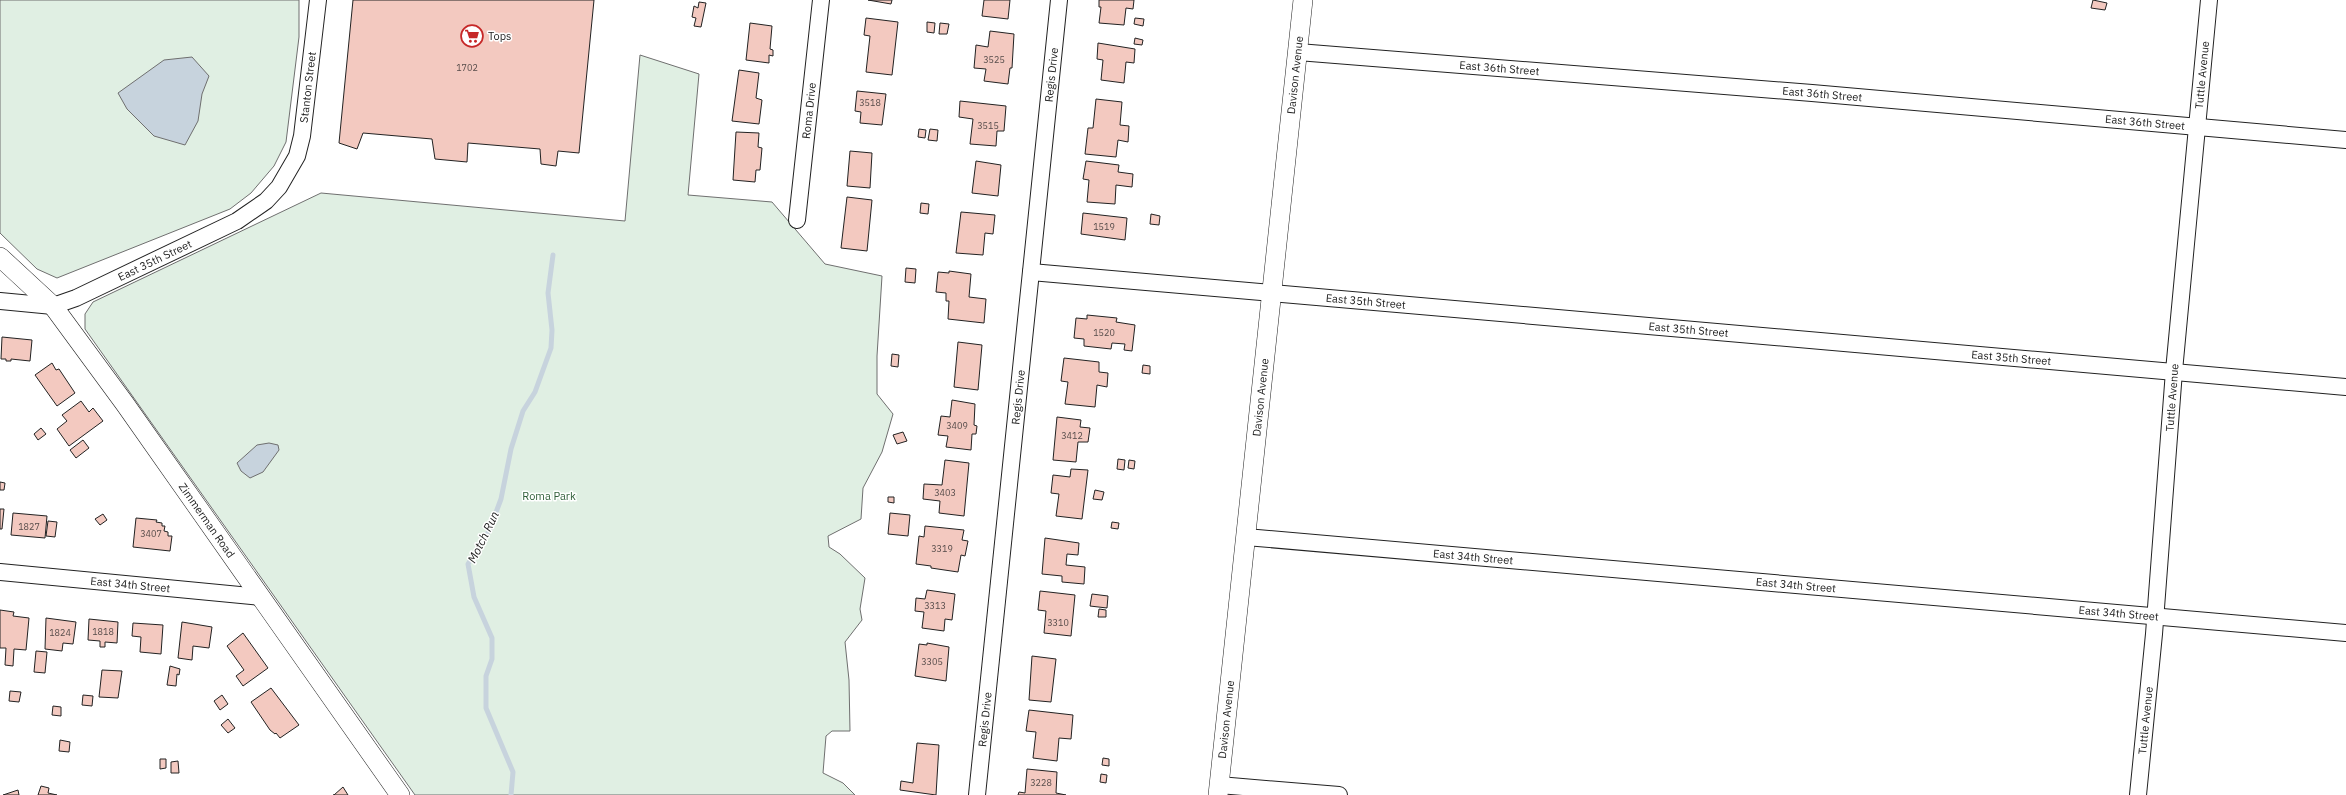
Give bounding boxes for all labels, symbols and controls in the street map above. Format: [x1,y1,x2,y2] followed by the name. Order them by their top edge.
[459,23,485,49] supermarket icon: Tops
[488,29,511,43] place label: Tops
[1284,35,1306,115] street label: Davison Avenue
[2192,40,2212,109] street label: Tuttle Avenue
[1041,47,1061,103] street label: Regis Drive
[297,51,319,124] street label: Stanton Street
[983,54,1005,65] house number: 3525
[1459,58,1540,78] street label: East 36th Street
[456,62,478,73] house number: 1702
[799,82,819,140] street label: Roma Drive
[1782,84,1863,104] street label: East 36th Street
[859,97,881,108] house number: 3518
[2104,112,2186,133] street label: East 36th Street
[977,120,999,131] house number: 3515
[1093,221,1115,232] house number: 1519
[116,237,194,284] street label: East 35th Street
[1325,291,1406,312] street label: East 35th Street
[1648,319,1729,340] street label: East 35th Street
[1093,327,1115,338] house number: 1520
[1971,347,2052,368] street label: East 35th Street
[1249,357,1272,437] street label: Davison Avenue
[2162,363,2182,432] street label: Tuttle Avenue
[1008,369,1028,425] street label: Regis Drive
[946,420,968,431] house number: 3409
[1061,430,1083,441] house number: 3412
[176,480,238,560] street label: Zimmerman Road
[934,487,956,498] house number: 3403
[522,489,576,503] park label: Roma Park
[464,508,502,565] water label: Motch Run
[18,521,40,532] house number: 1827
[140,528,162,539] house number: 3407
[931,543,953,554] house number: 3319
[1433,546,1514,567] street label: East 34th Street
[90,574,171,595] street label: East 34th Street
[1755,575,1837,595] street label: East 34th Street
[924,600,946,611] house number: 3313
[2078,603,2159,624] street label: East 34th Street
[1047,617,1069,628] house number: 3310
[92,626,114,637] house number: 1818
[49,627,71,638] house number: 1824
[921,656,943,667] house number: 3305
[1215,680,1237,759] street label: Davison Avenue
[2135,686,2156,755] street label: Tuttle Avenue
[975,691,995,747] street label: Regis Drive
[1030,777,1052,788] house number: 3228

